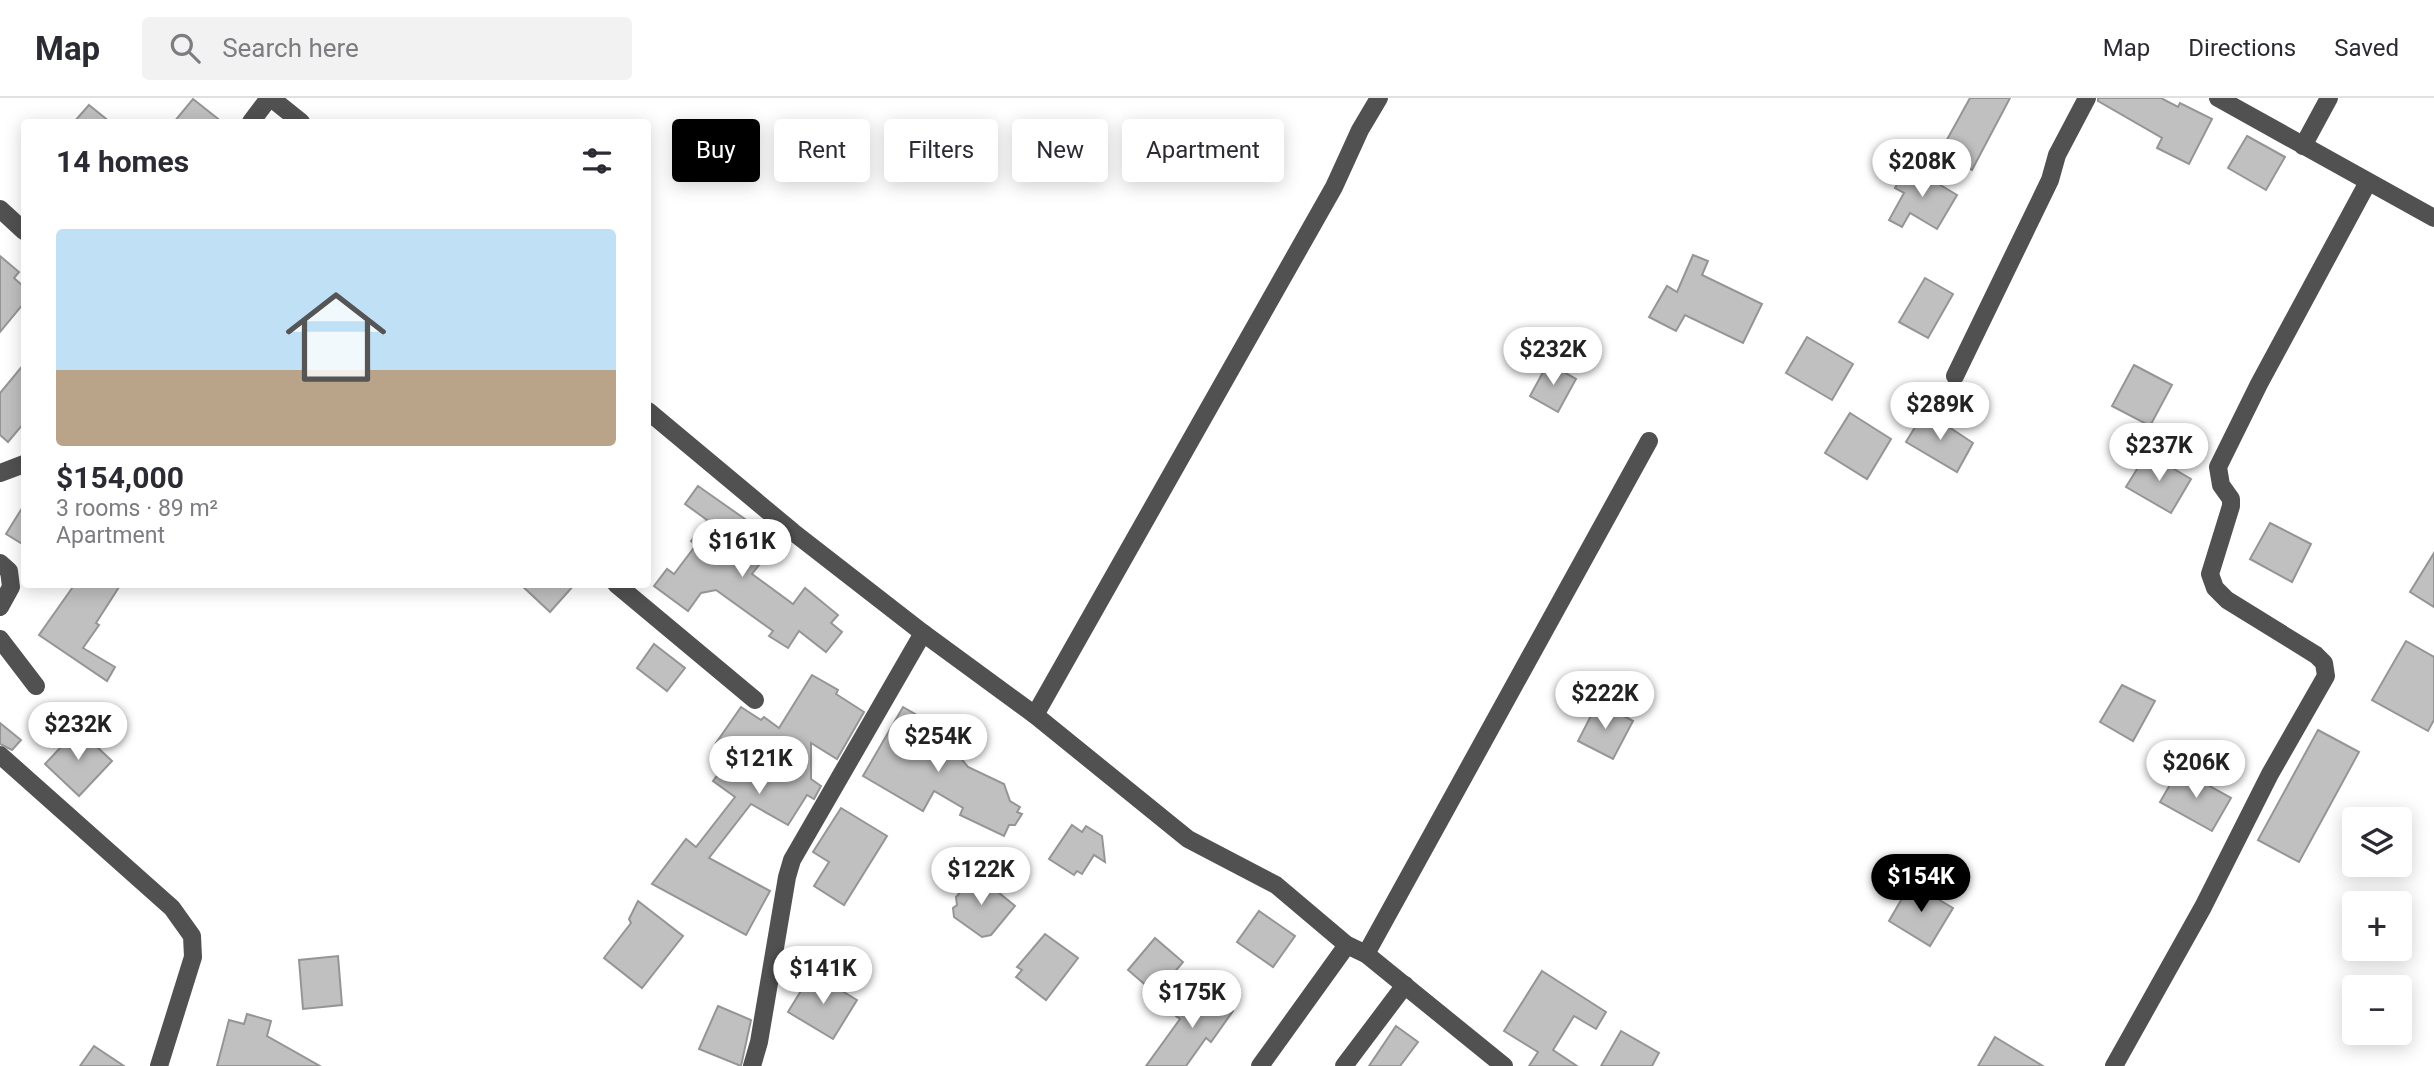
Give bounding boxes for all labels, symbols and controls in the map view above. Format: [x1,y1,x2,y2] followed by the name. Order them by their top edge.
[142,17,632,80] search box
[35,29,100,68] text: Map
[166,29,204,67] icon: search
[222,33,359,63] text: Search here
[2103,34,2150,62] text: Map
[2188,34,2296,62] text: Directions
[2334,34,2399,62] text: Saved
[672,119,760,182] chip: Buy
[774,119,870,182] chip: Rent
[884,119,998,182] chip: Filters
[1012,119,1108,182] chip: New
[1122,119,1284,182] chip: Apartment
[1873,140,1971,199] pin: $208K
[578,142,616,180] icon: filters
[56,144,189,179] text: 14 homes
[1888,148,1956,175] text: $208K
[273,274,399,400] icon: home
[1504,328,1602,387] pin: $232K
[1519,336,1587,363] text: $232K
[1891,382,1989,442] pin: $289K
[1906,391,1974,418] text: $289K
[2110,424,2208,483] pin: $237K
[2125,432,2193,459] text: $237K
[56,460,184,495] text: $154,000
[56,495,218,522] text: 3 rooms · 89 m²
[693,519,791,579] pin: $161K
[56,522,165,549] text: Apartment
[708,528,776,555] text: $161K
[1556,672,1654,731] pin: $222K
[1571,680,1639,707] text: $222K
[29,702,127,762] pin: $232K
[44,711,112,738] text: $232K
[889,714,987,774] pin: $254K
[904,723,972,750] text: $254K
[710,736,808,796] pin: $121K
[2147,740,2245,800] pin: $206K
[725,745,793,772] text: $121K
[2162,749,2230,776] text: $206K
[2342,807,2412,1045] map controls
[2342,807,2412,877] button: layers
[932,848,1030,907] pin: $122K
[1872,854,1970,914] pin: $154K
[947,856,1015,883] text: $122K
[1887,863,1955,890] text: $154K
[2342,891,2412,961] button: +
[774,946,872,1006] pin: $141K
[789,955,857,982] text: $141K
[1143,970,1241,1030] pin: $175K
[2342,975,2412,1045] button: −
[1158,979,1226,1006] text: $175K

